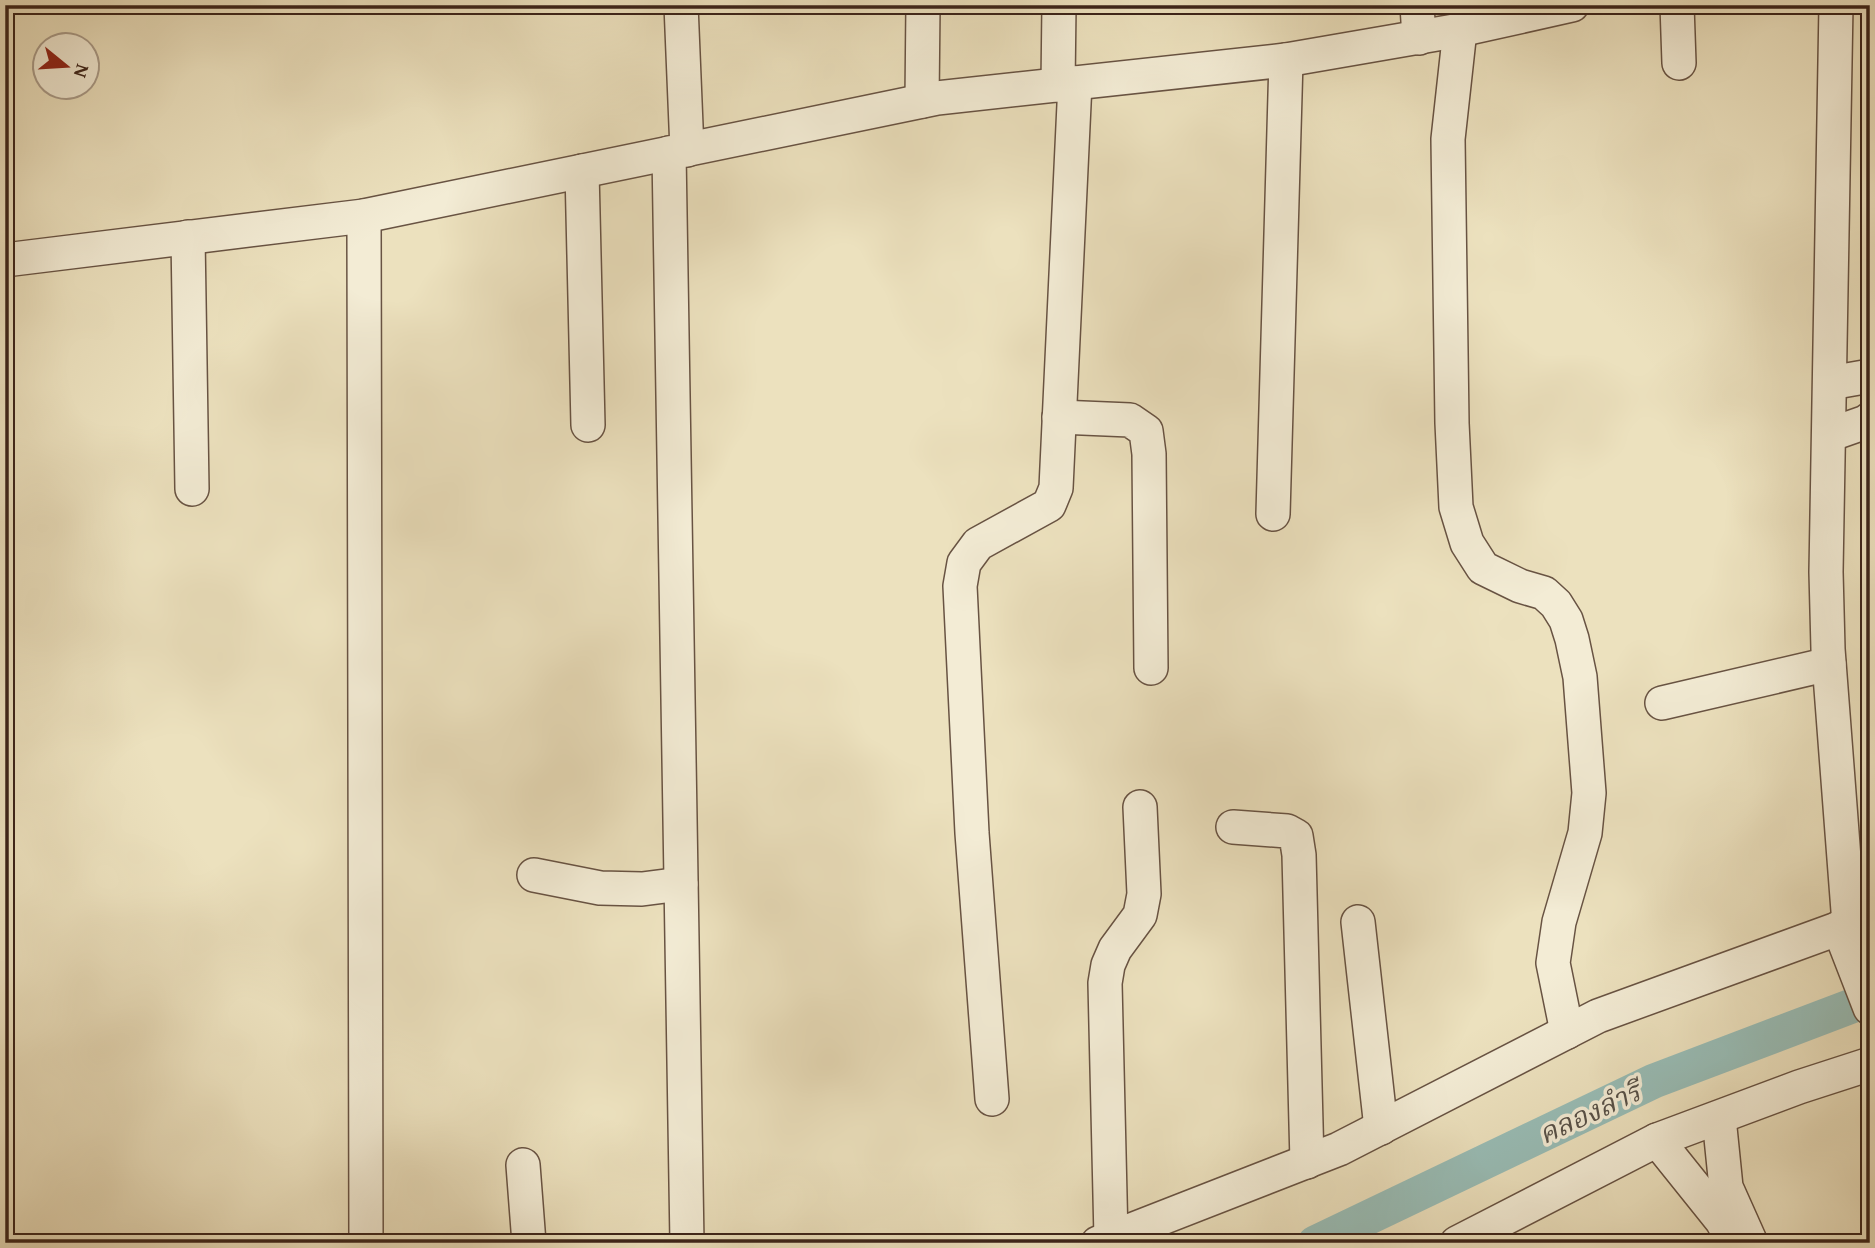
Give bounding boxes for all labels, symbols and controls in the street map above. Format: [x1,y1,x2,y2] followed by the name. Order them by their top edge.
[32,32,102,102] north arrow
[67,61,97,82] text: N
[1531,1068,1652,1154] water label: คลองลำรี

